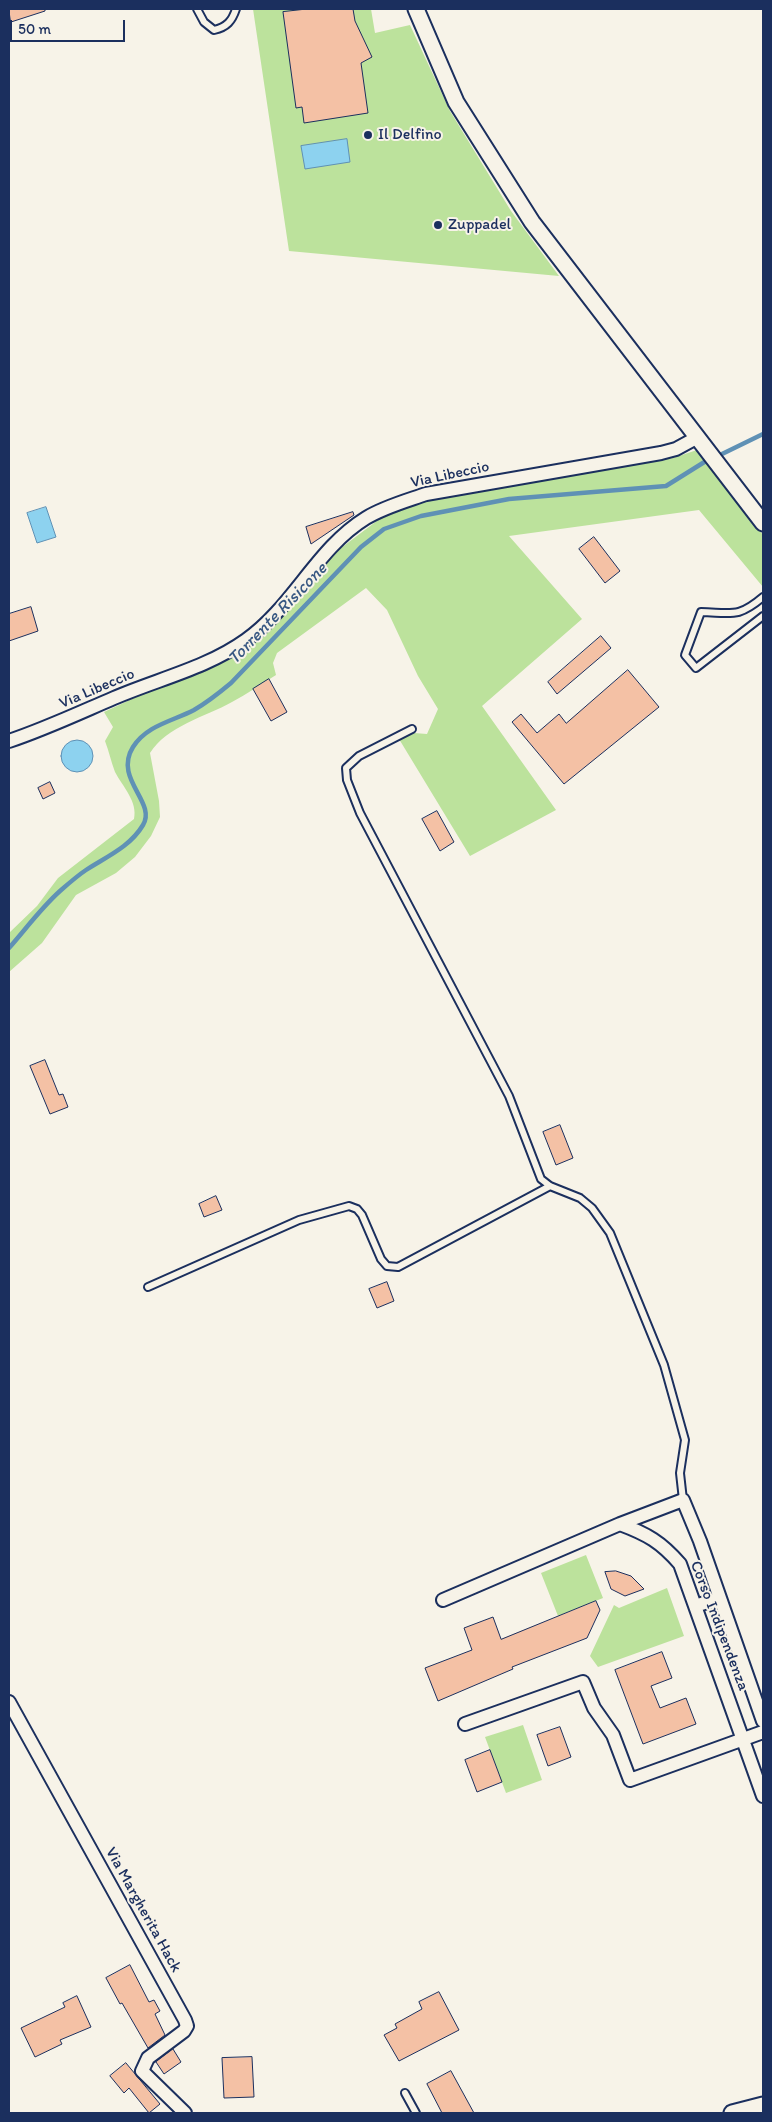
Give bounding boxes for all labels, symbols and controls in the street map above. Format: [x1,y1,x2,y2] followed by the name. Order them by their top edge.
[12,10,128,42] scale bar
[18,20,51,38] text: 50 m
[378,125,442,145] place label: Il Delfino
[362,129,374,141] marker: Il Delfino
[448,215,511,235] place label: Zuppadel
[432,219,444,231] marker: Zuppadel
[409,457,491,493] street label: Via Libeccio
[224,558,332,670] water label: Torrente Risicone
[56,665,138,713] street label: Via Libeccio
[685,1558,753,1694] street label: Corso Indipendenza
[101,1844,185,1976] street label: Via Margherita Hack

